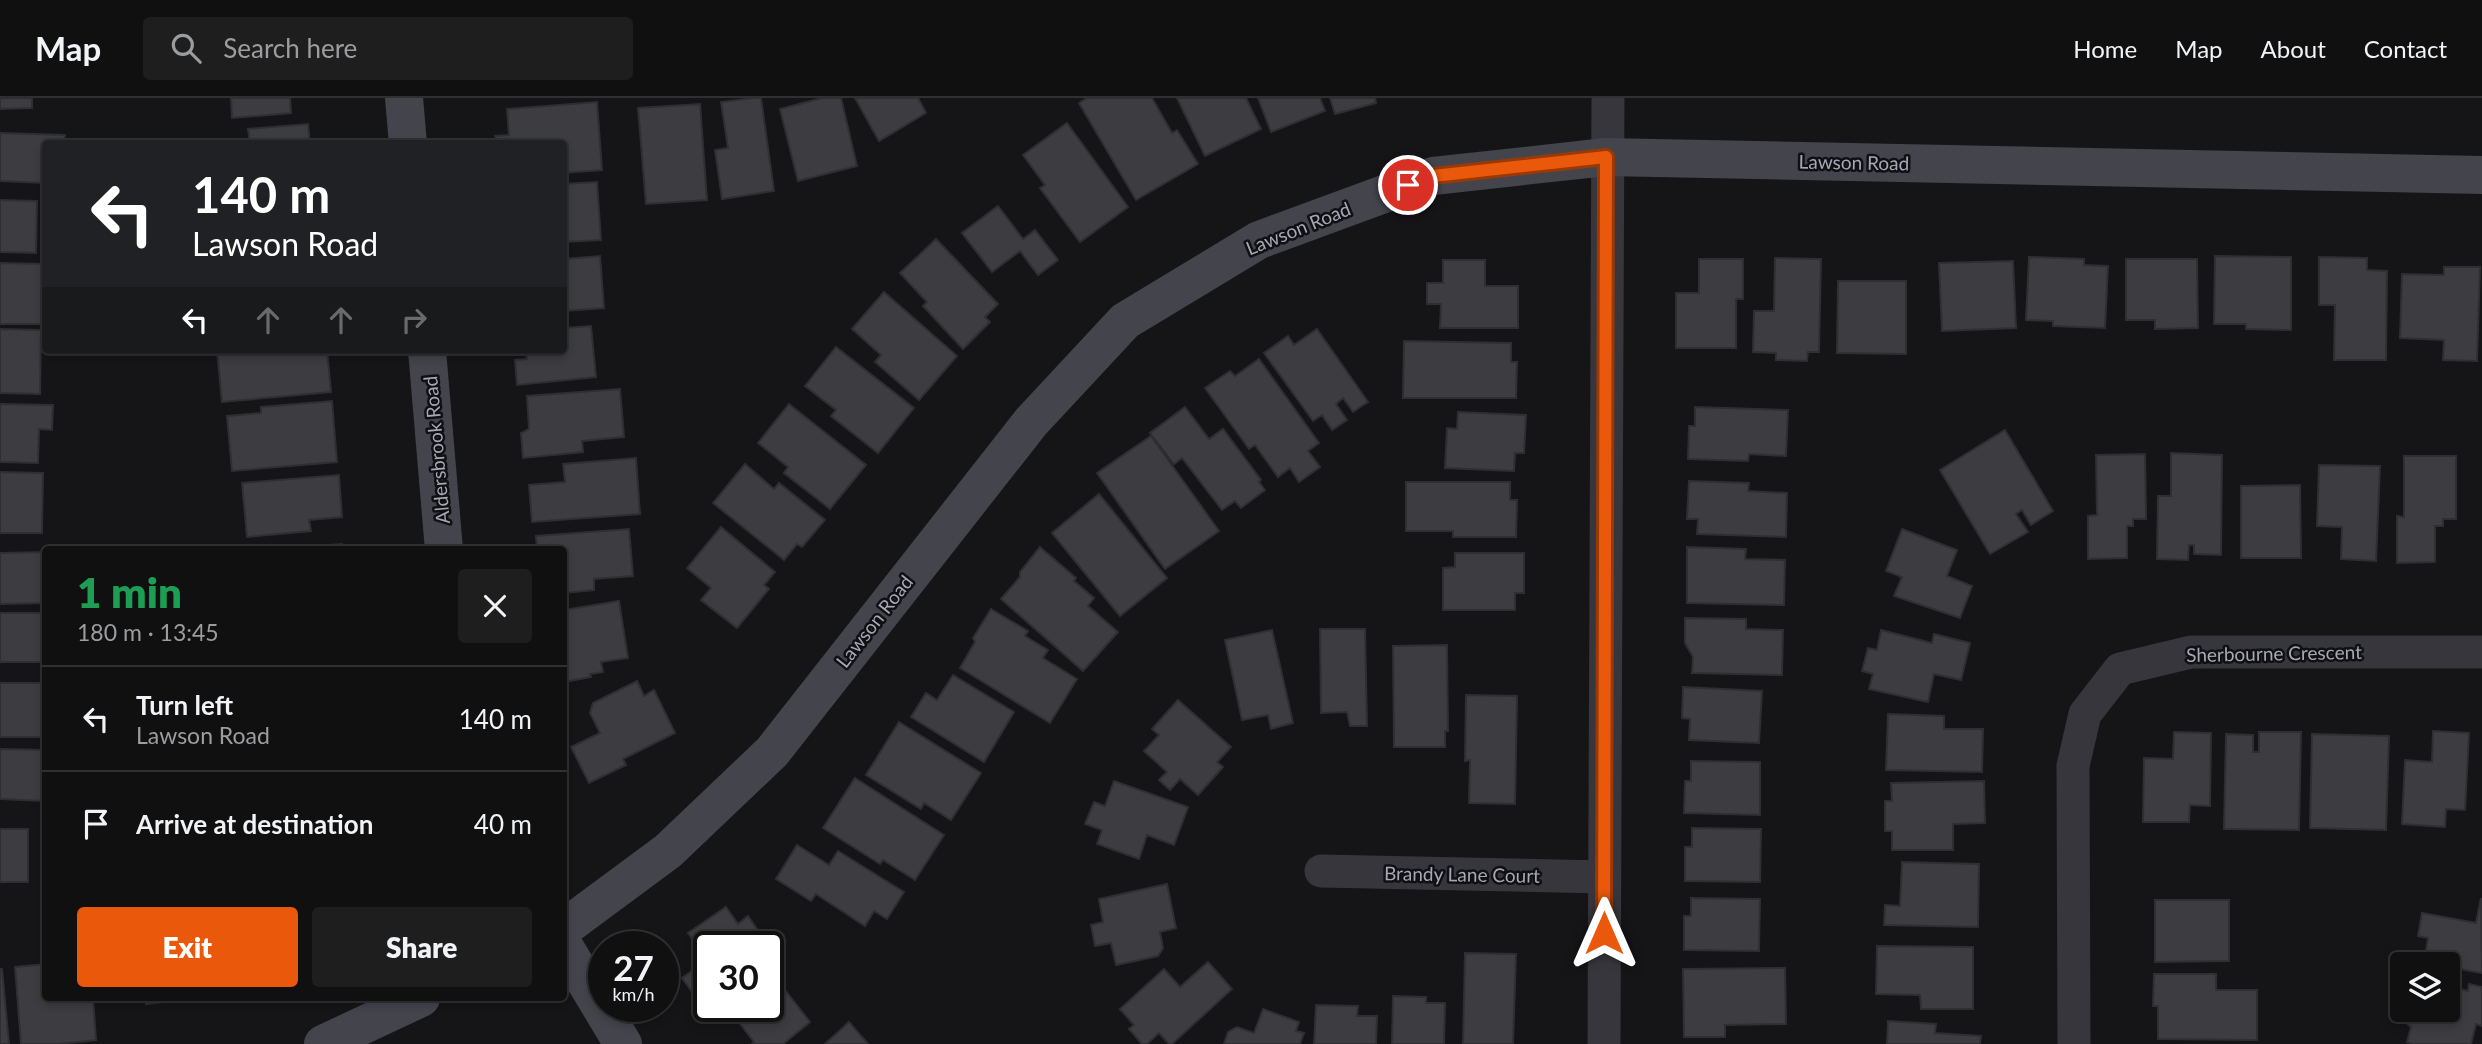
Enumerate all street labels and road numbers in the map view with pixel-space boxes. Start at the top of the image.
street label: Lawson Road [1799,150,1909,174]
street label: Lawson Road [1242,197,1354,259]
street label: Aldersbrook Road [418,375,454,525]
street label: Lawson Road [831,570,917,672]
street label: Sherbourne Crescent [2186,640,2362,666]
street label: Brandy Lane Court [1384,861,1540,887]

